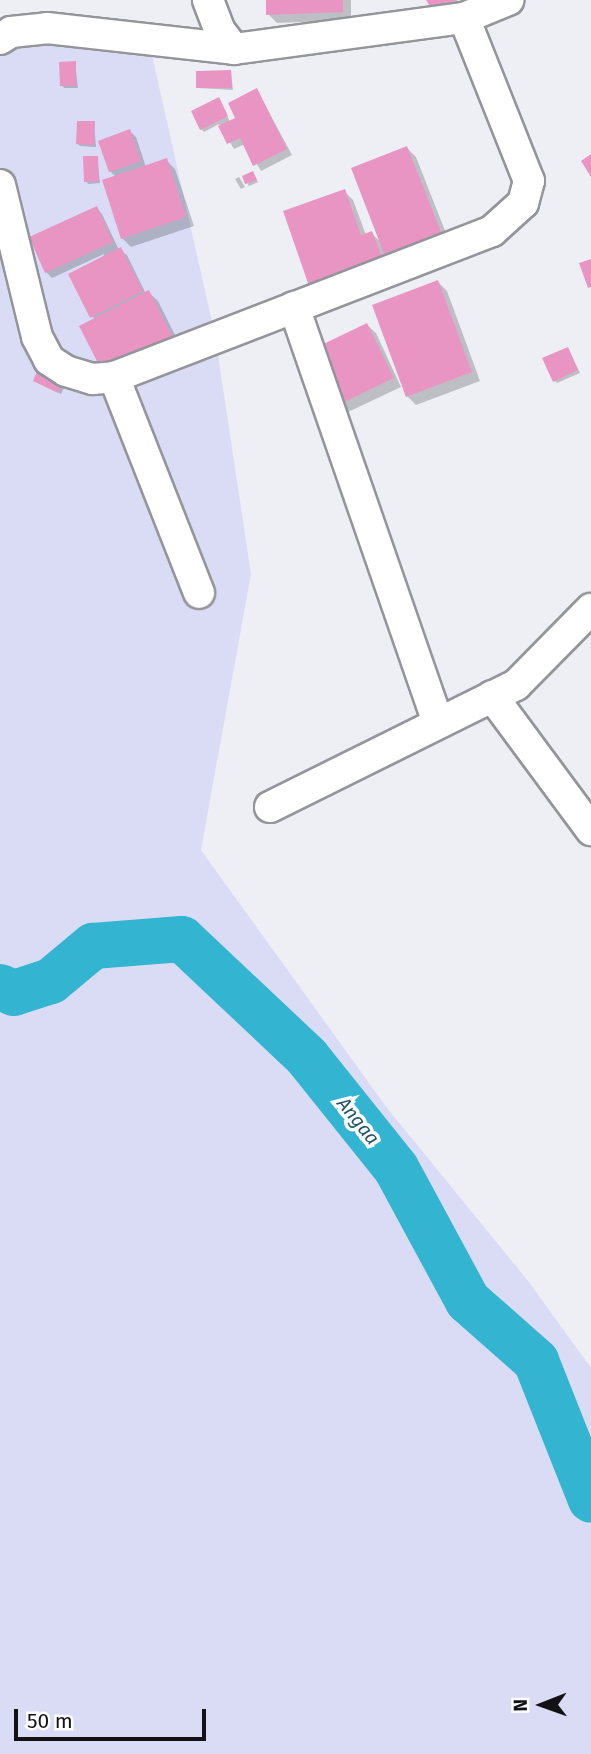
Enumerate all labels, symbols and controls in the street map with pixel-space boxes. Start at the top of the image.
water label: Angaa [332,1093,384,1149]
north arrow [507,1670,577,1740]
scale bar [18,1694,210,1738]
text: N [509,1699,532,1712]
text: 50 m [27,1708,73,1734]

